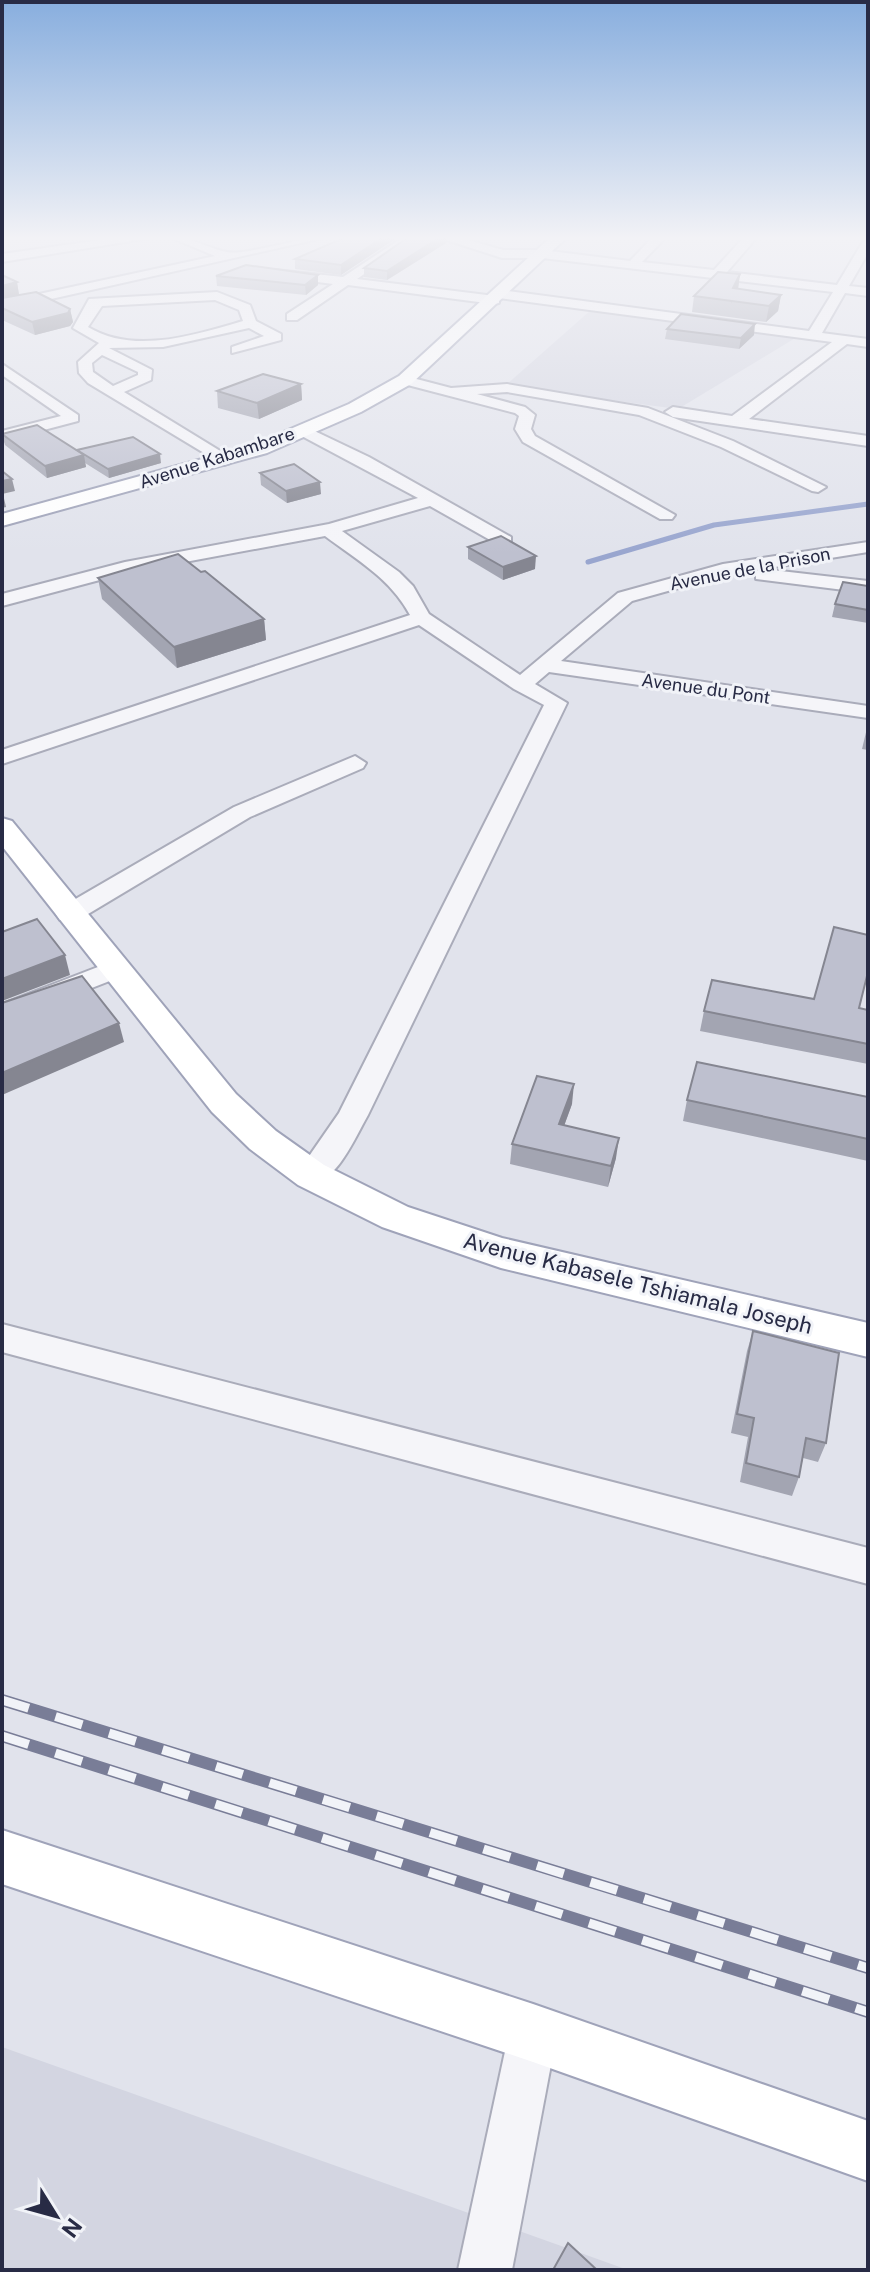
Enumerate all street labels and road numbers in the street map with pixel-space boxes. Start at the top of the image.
street label: Avenue Kabambare [137,423,297,493]
street label: Avenue de la Prison [668,543,832,594]
street label: Avenue du Pont [640,669,772,708]
street label: Avenue Kabasele Tshiamala Joseph [461,1227,815,1339]

